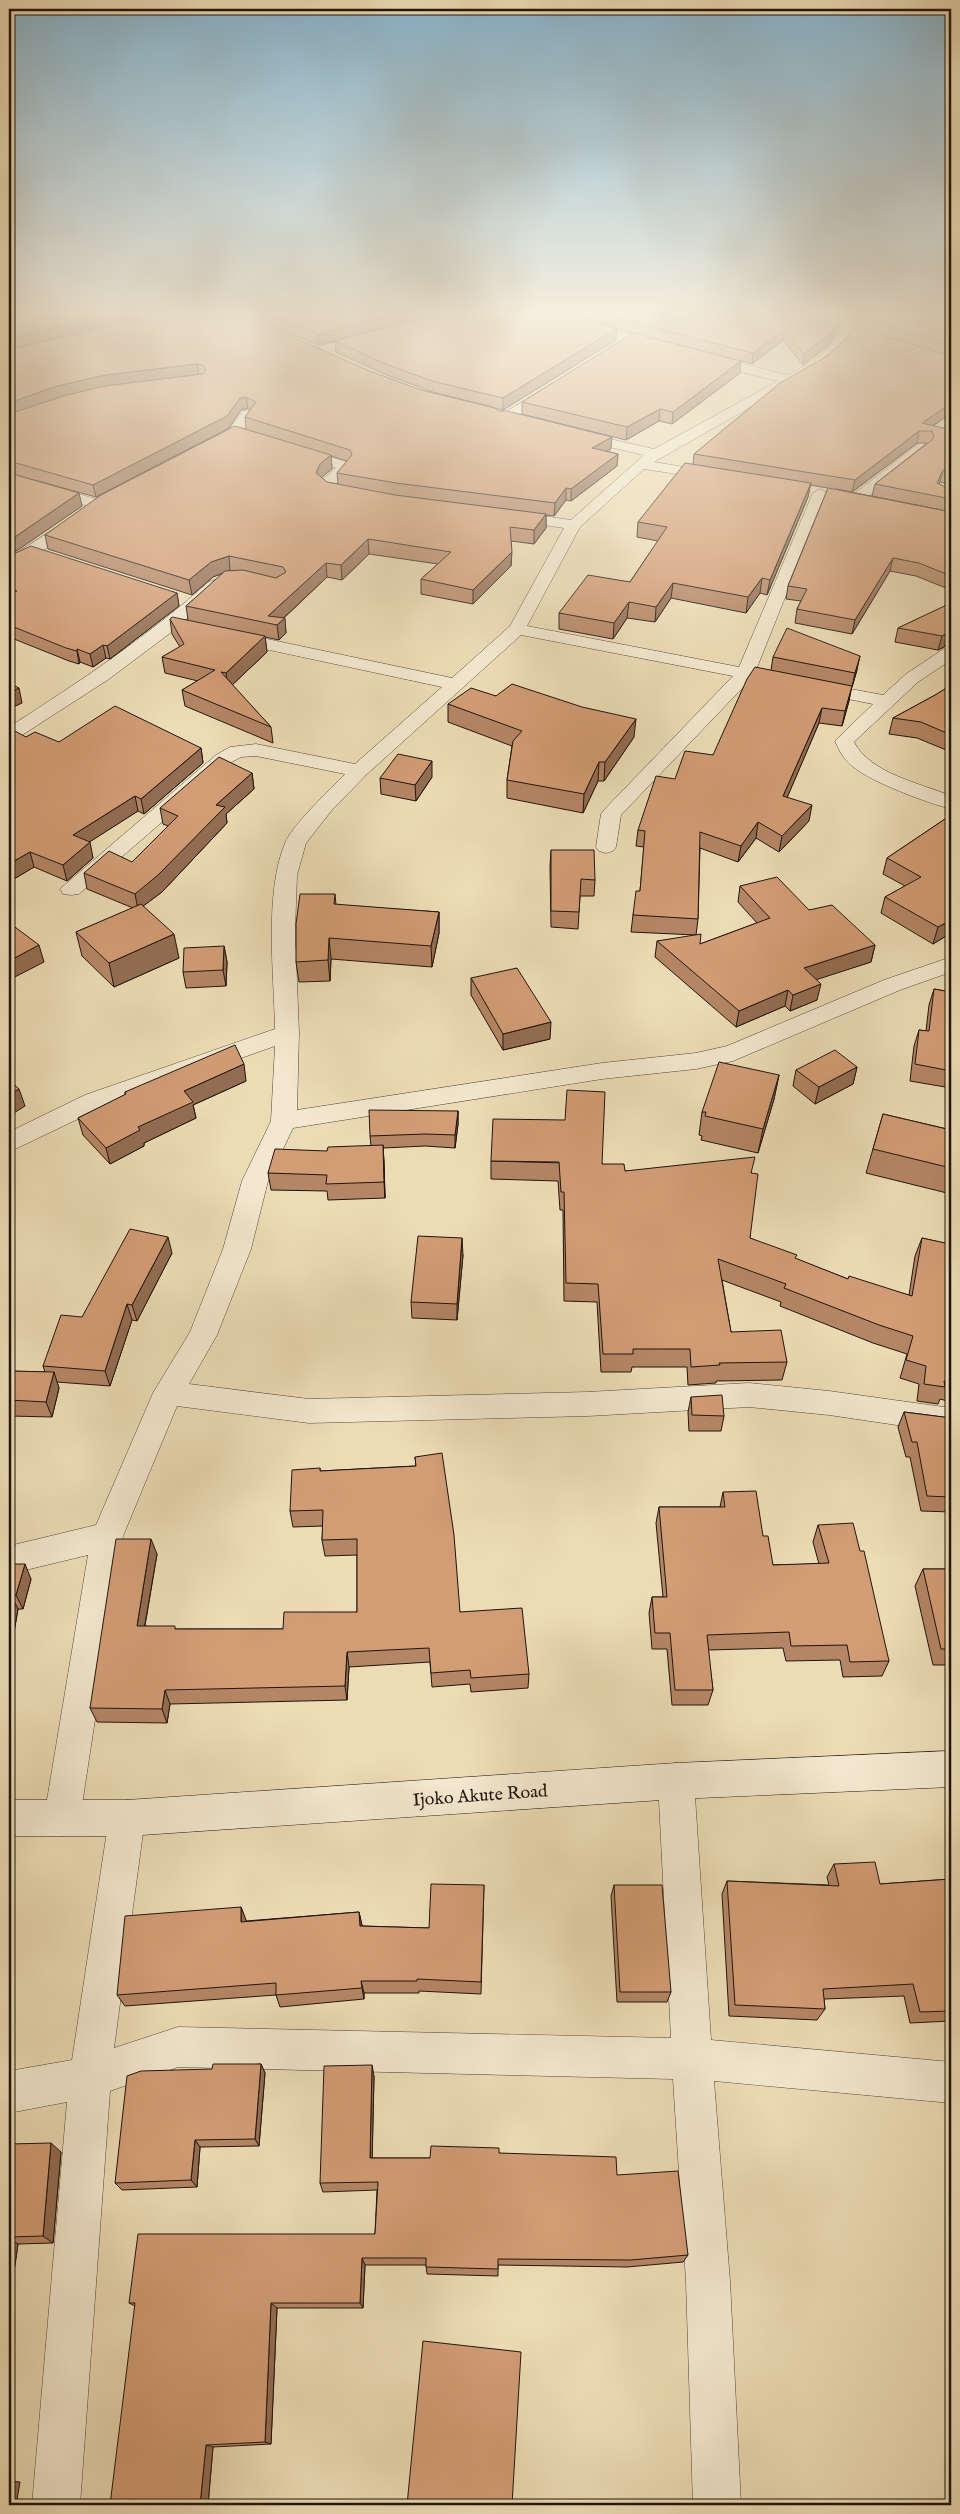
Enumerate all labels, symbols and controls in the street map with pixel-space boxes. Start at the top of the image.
street label: Ijoko Akute Road [412,1780,549,1813]

